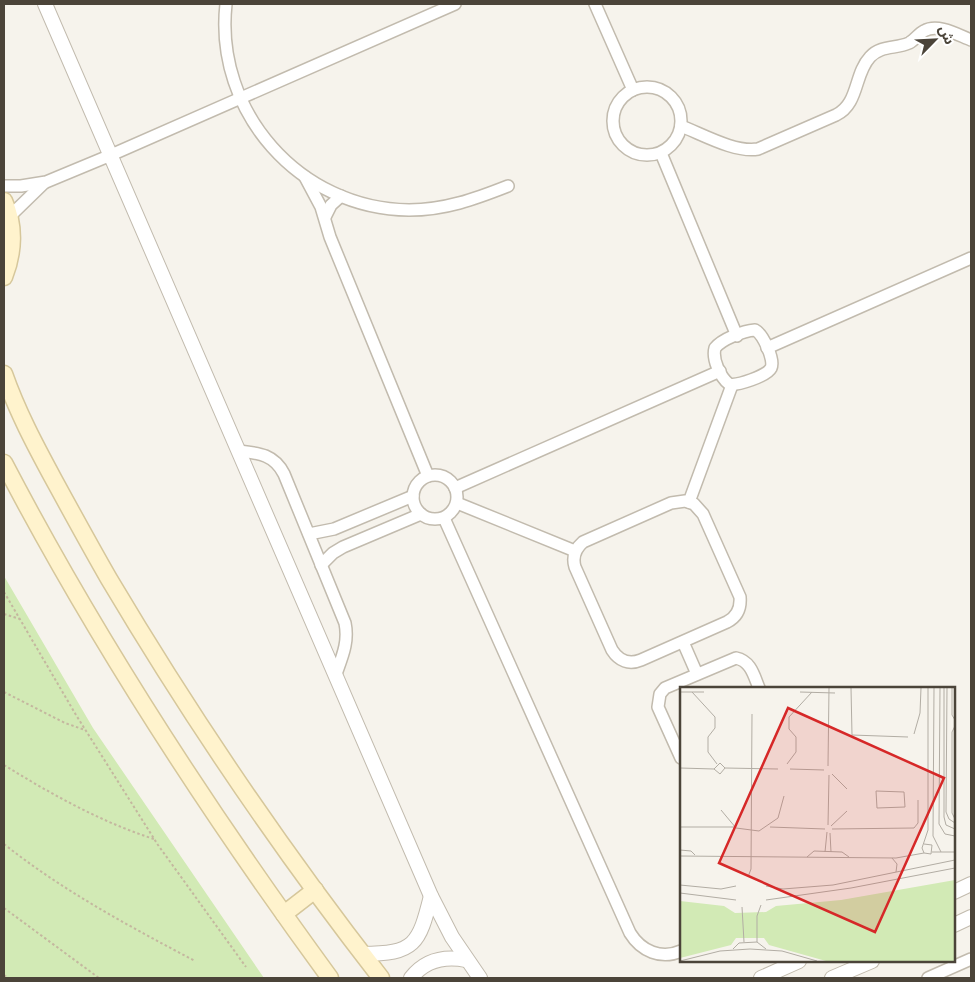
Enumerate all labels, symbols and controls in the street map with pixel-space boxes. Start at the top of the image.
north arrow [910,15,960,65]
text: ش [936,23,958,47]
inset map [680,687,955,962]

